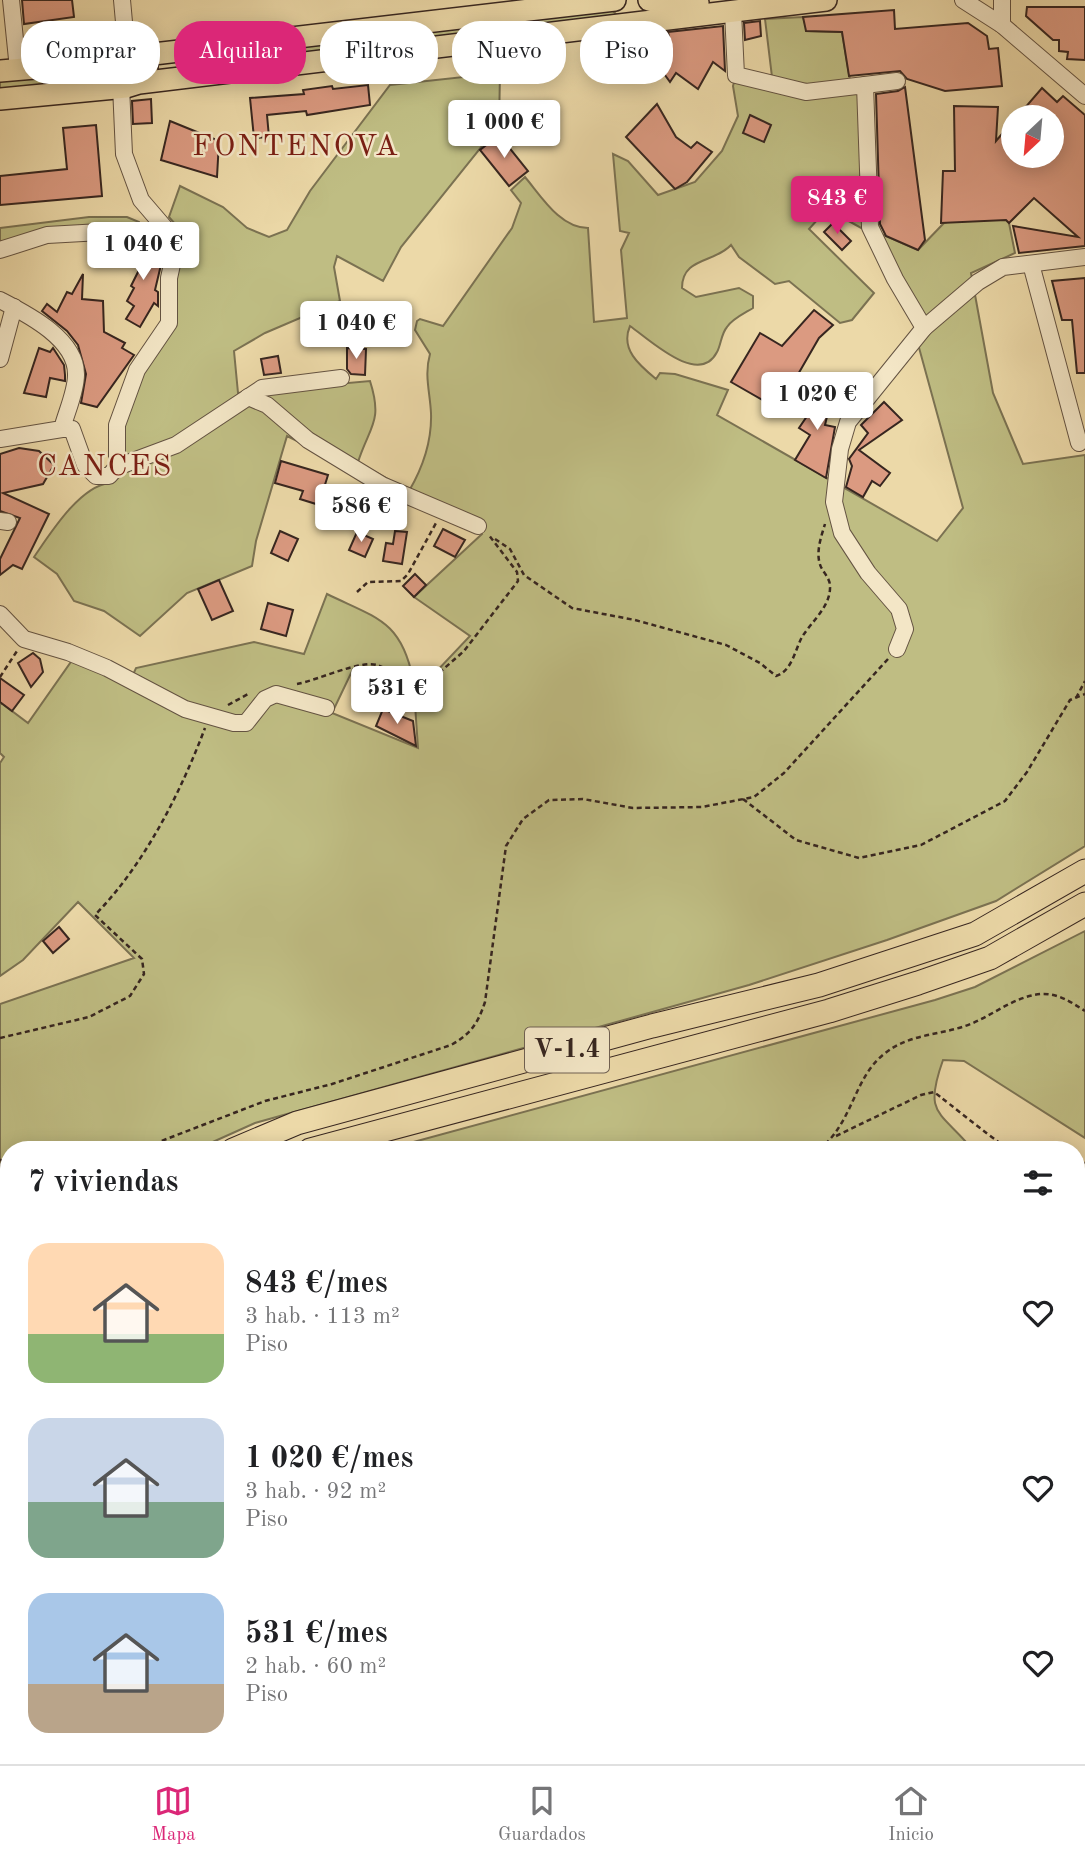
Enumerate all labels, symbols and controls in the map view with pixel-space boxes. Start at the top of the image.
chip: Comprar [21,21,160,84]
chip: Alquilar [174,21,306,84]
chip: Filtros [320,21,438,84]
chip: Nuevo [452,21,566,84]
chip: Piso [580,21,673,84]
pin: 1 000 € [439,100,569,160]
north arrow [1001,105,1064,168]
map controls [1001,105,1064,168]
text: 1 000 € [464,111,544,134]
district label: FONTENOVA [192,132,400,162]
pin: 843 € [788,176,886,236]
text: 843 € [807,187,867,210]
pin: 1 040 € [78,222,208,282]
text: 1 040 € [103,233,183,256]
pin: 1 040 € [291,302,421,361]
text: 1 040 € [316,312,396,335]
pin: 1 020 € [752,372,882,432]
text: 1 020 € [777,383,857,406]
district label: CANCES [37,452,173,482]
pin: 586 € [312,484,410,544]
text: 586 € [331,495,391,518]
pin: 531 € [348,666,446,726]
text: 531 € [367,677,427,700]
road number: V-1.4 [525,1028,609,1072]
icon: filters [1019,1164,1057,1202]
text: 7 viviendas [28,1168,178,1198]
text: 843 €/mes [245,1269,388,1299]
icon: home [84,1271,168,1355]
icon: heart [1019,1294,1057,1332]
text: 3 hab. · 113 m² [245,1305,400,1328]
text: Piso [245,1333,288,1356]
text: 1 020 €/mes [245,1444,413,1474]
icon: home [84,1446,168,1530]
icon: heart [1019,1469,1057,1507]
text: 3 hab. · 92 m² [245,1480,386,1503]
text: Piso [245,1508,288,1531]
text: 531 €/mes [245,1619,388,1649]
icon: home [84,1621,168,1705]
icon: heart [1019,1644,1057,1682]
text: 2 hab. · 60 m² [245,1655,386,1678]
text: Piso [245,1683,288,1706]
tab: Mapa [151,1782,196,1847]
tab: Guardados [498,1782,586,1847]
tab: Inicio [888,1782,934,1847]

